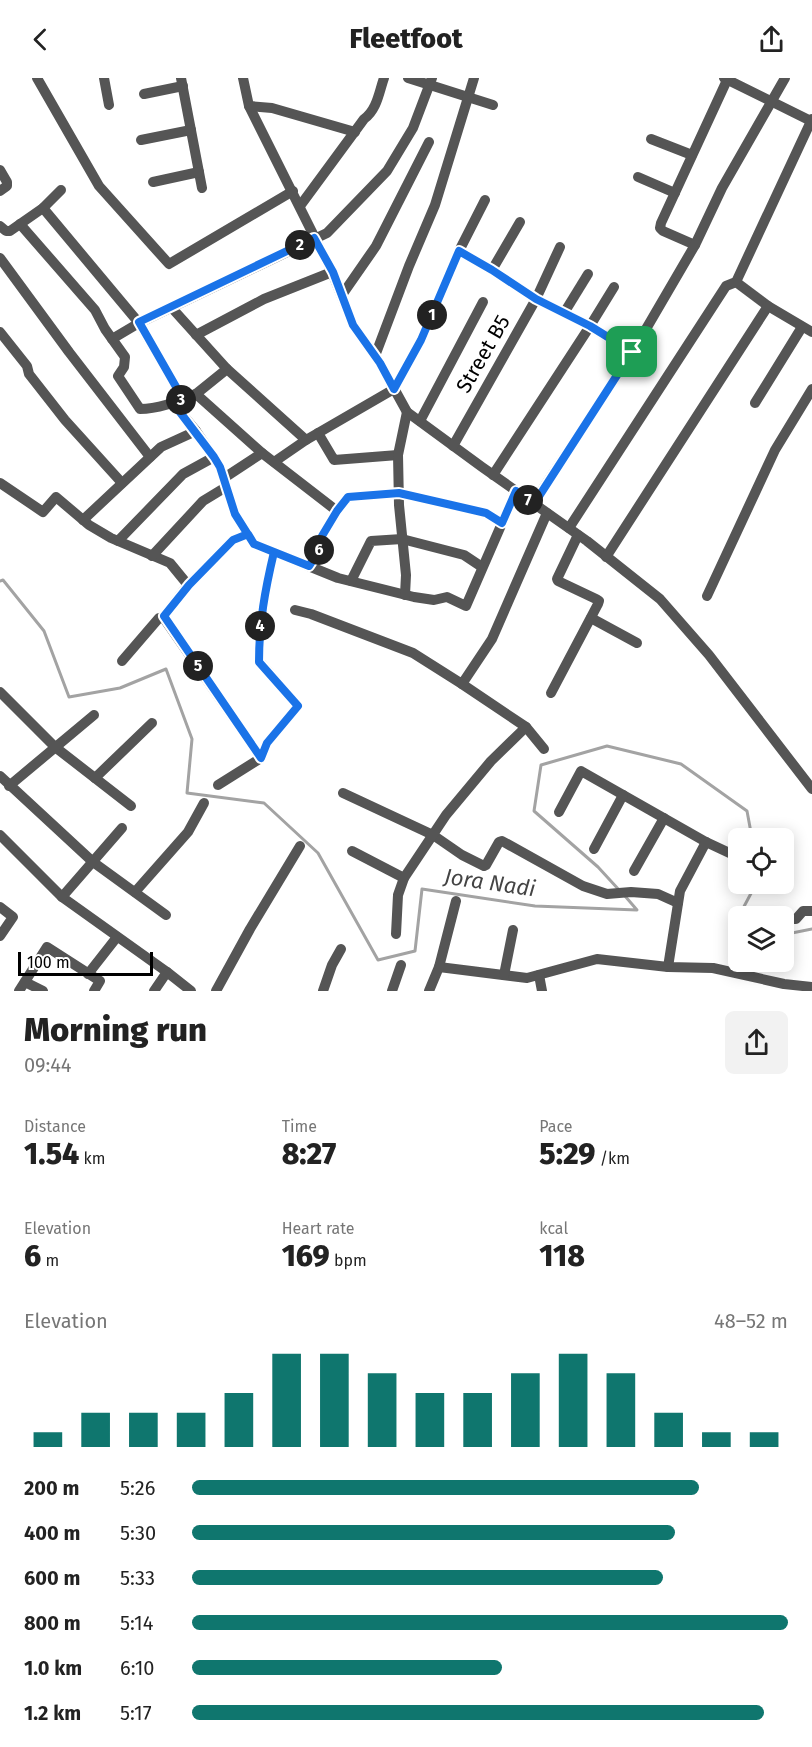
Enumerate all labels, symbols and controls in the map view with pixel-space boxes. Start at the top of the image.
icon: back [24,23,57,56]
text: Fleetfoot [349,23,463,55]
icon: share [755,23,788,56]
pin: 2 [285,230,315,260]
text: 2 [296,235,304,254]
pin: 1 [417,300,447,330]
text: 1 [428,305,436,324]
street label: Street B5 [450,310,516,398]
pin [606,326,657,377]
icon: arrive [615,335,648,368]
pin: 3 [166,385,196,415]
text: 3 [177,390,185,409]
pin: 7 [513,485,543,515]
text: 7 [524,490,532,509]
pin: 6 [304,535,334,565]
text: 6 [314,540,324,559]
pin: 4 [245,611,275,641]
text: 4 [255,616,265,635]
pin: 5 [183,651,213,681]
text: 5 [194,656,202,675]
map controls [728,828,794,972]
button: locate [728,828,794,894]
water label: Jora Nadi [442,863,537,902]
button: layers [728,906,794,972]
scale bar [18,949,153,977]
text: 100 m [27,953,70,972]
text: Morning run [24,1010,207,1050]
button: share [725,1011,788,1074]
text: 09:44 [24,1053,71,1077]
text: Distance [24,1117,86,1136]
text: Time [282,1117,317,1136]
text: Pace [539,1117,573,1136]
text: 1.54 [24,1136,79,1172]
text: 8:27 [282,1136,336,1172]
text: 5:29 [539,1136,595,1172]
text: km [79,1149,105,1168]
text: /km [595,1149,630,1168]
text: Elevation [24,1219,91,1238]
text: Heart rate [282,1219,355,1238]
text: kcal [539,1219,568,1238]
text: 6 [24,1238,41,1274]
text: 169 [282,1238,330,1274]
text: 118 [539,1238,585,1274]
text: m [41,1251,59,1270]
text: bpm [330,1251,367,1270]
text: Elevation [24,1309,108,1333]
text: 48–52 m [714,1309,788,1333]
text: 200 m [24,1476,79,1500]
text: 5:26 [120,1476,155,1500]
text: 400 m [24,1521,80,1545]
text: 5:30 [120,1521,156,1545]
text: 600 m [24,1566,80,1590]
text: 5:33 [120,1566,155,1590]
text: 800 m [24,1611,81,1635]
text: 5:14 [120,1611,153,1635]
text: 1.0 km [24,1656,82,1680]
text: 6:10 [120,1656,154,1680]
text: 1.2 km [24,1701,81,1725]
text: 5:17 [120,1701,152,1725]

